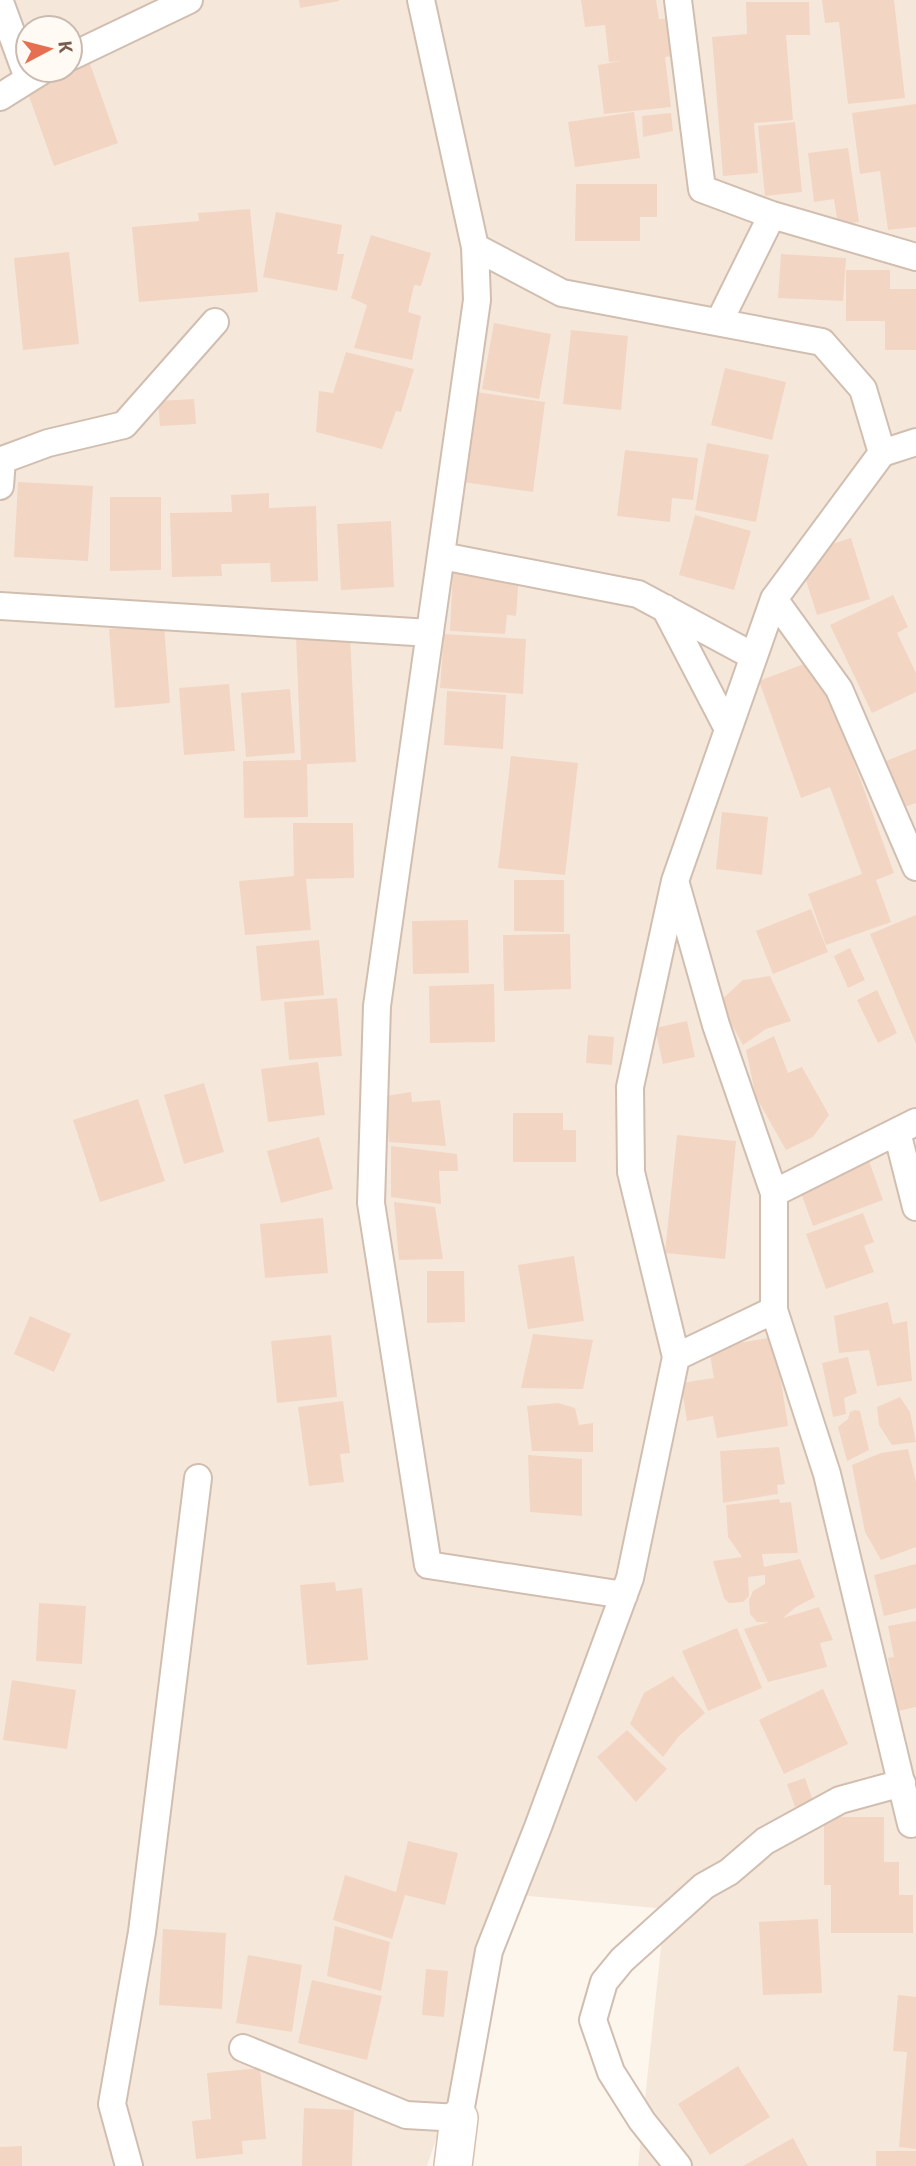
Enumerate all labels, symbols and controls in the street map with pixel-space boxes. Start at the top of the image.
north arrow [14,14,84,84]
text: K [54,39,79,54]

